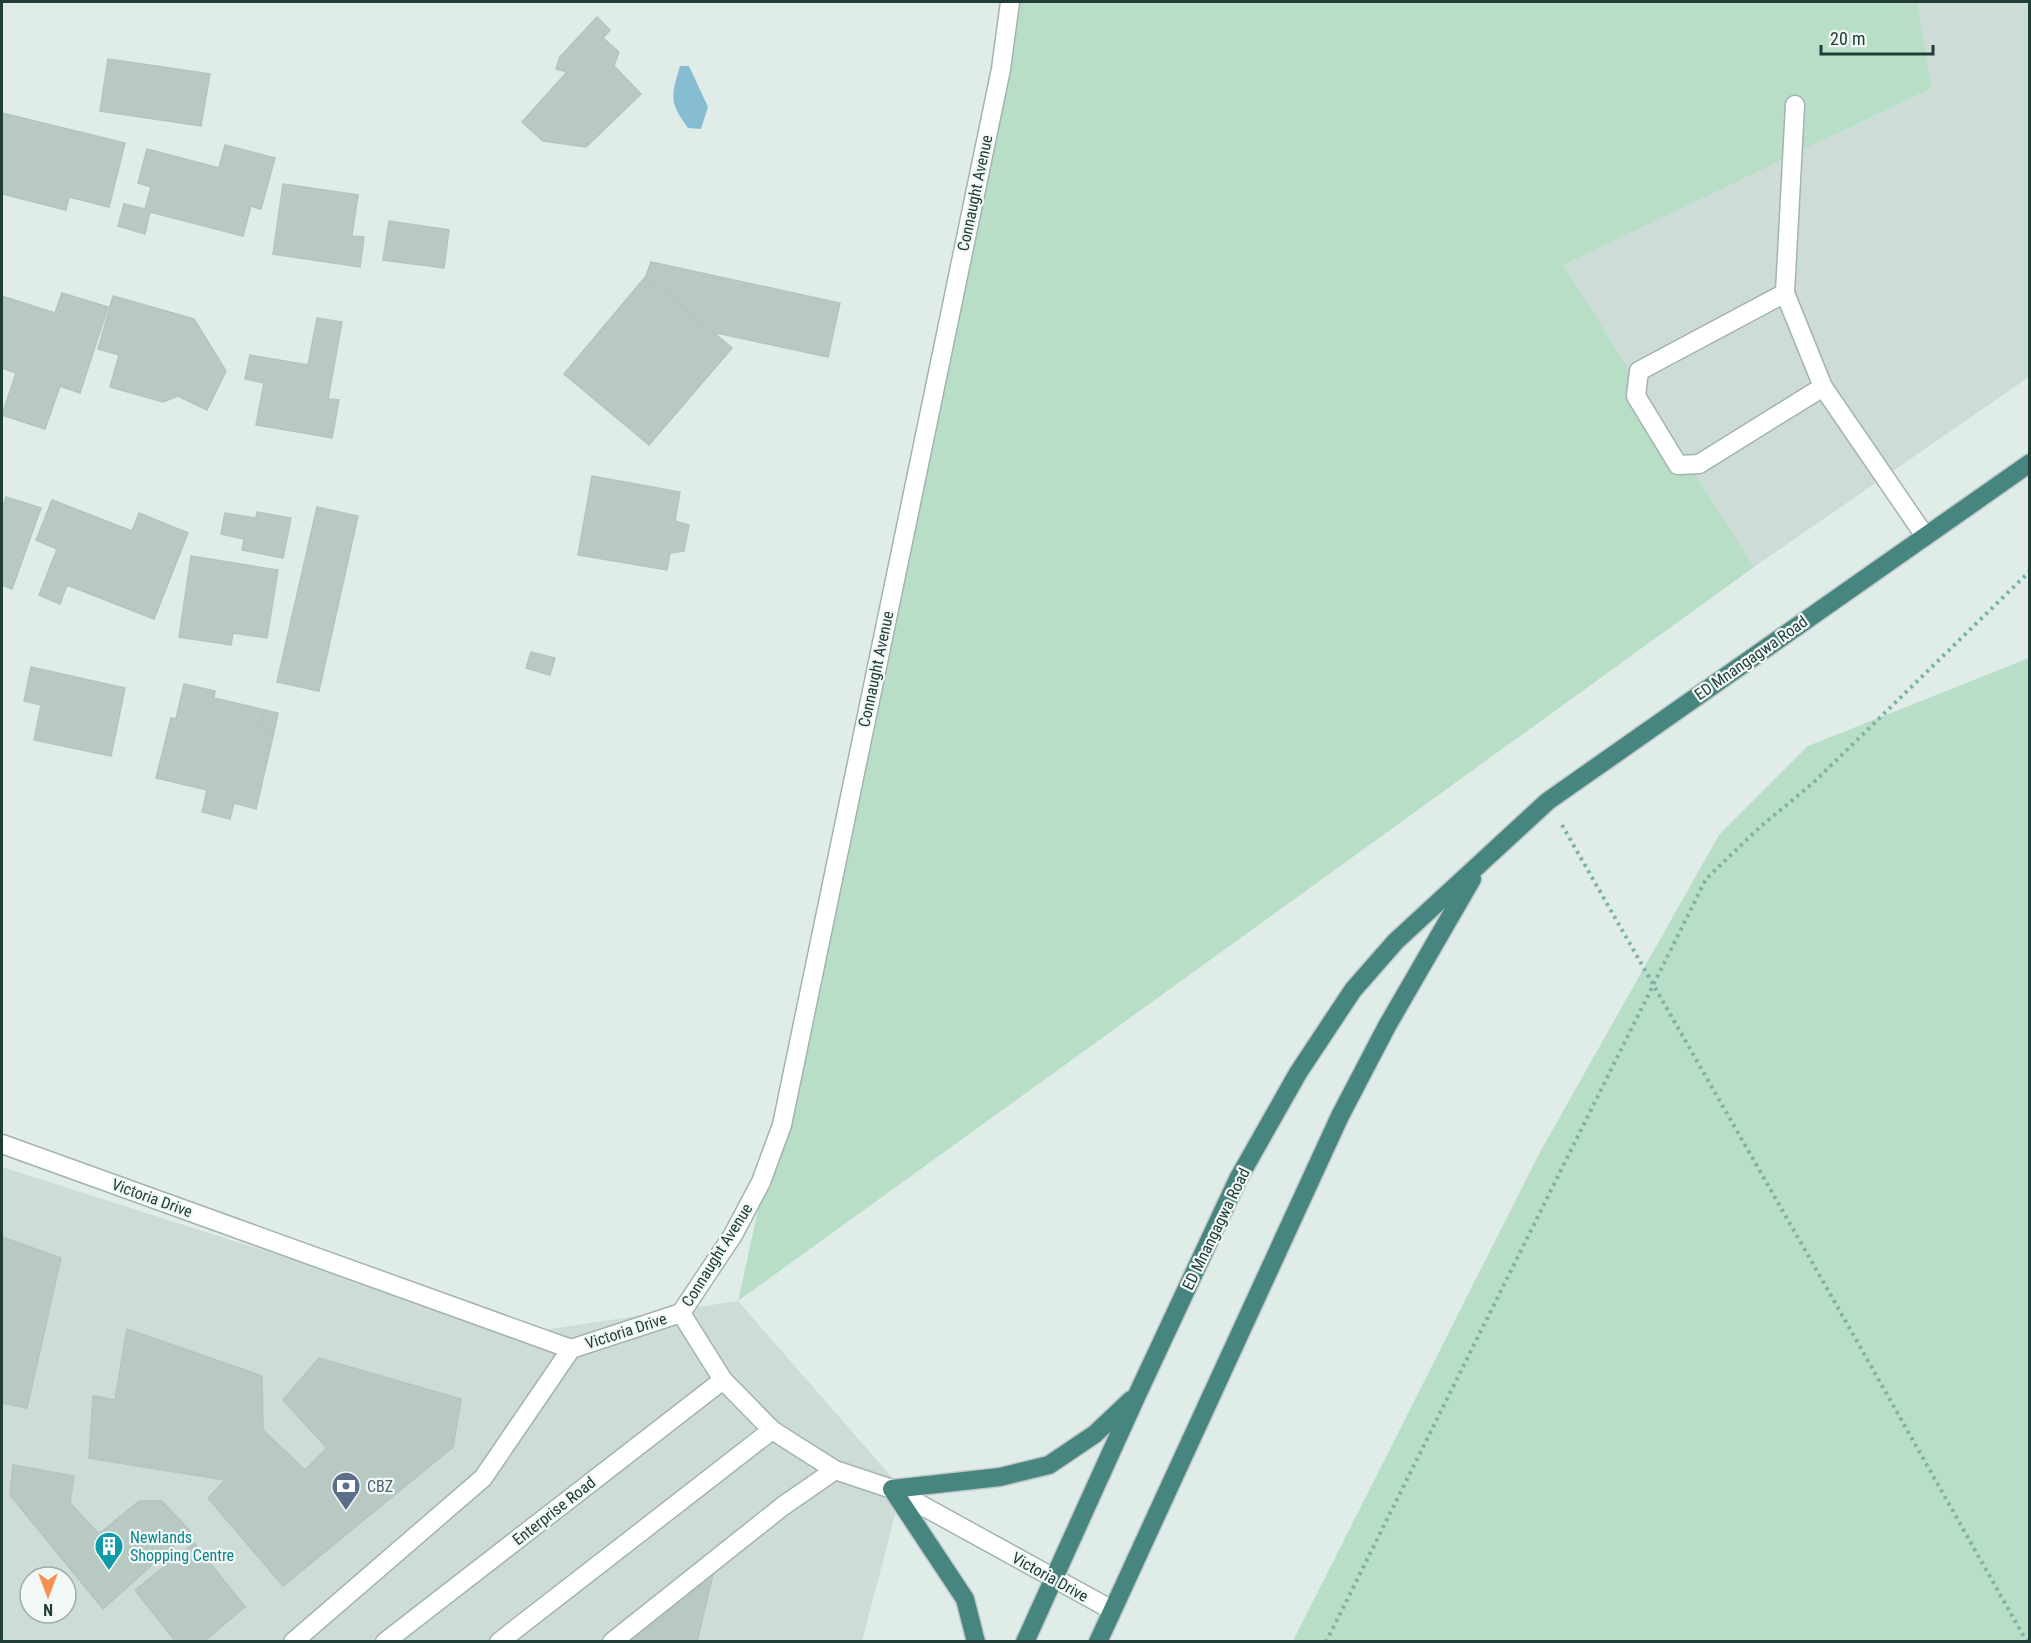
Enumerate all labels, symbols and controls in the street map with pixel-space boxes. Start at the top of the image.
scale bar [1821,18,1934,56]
text: 20 m [1830,28,1865,49]
street label: Connaught Avenue [953,133,997,253]
street label: Connaught Avenue [854,609,898,729]
street label: ED Mnangagwa Road [1691,612,1811,704]
street label: ED Mnangagwa Road [1178,1165,1254,1293]
street label: Victoria Drive [109,1175,195,1221]
street label: Connaught Avenue [678,1200,756,1310]
street label: Victoria Drive [583,1309,669,1353]
bank icon: CBZ [330,1470,362,1512]
street label: Enterprise Road [509,1473,599,1549]
place label: CBZ [367,1477,393,1496]
place label: Newlands Shopping Centre [130,1528,234,1565]
building icon: Newlands Shopping Centre [93,1530,125,1572]
street label: Victoria Drive [1008,1548,1092,1606]
north arrow [18,1565,78,1625]
text: N [43,1600,53,1619]

